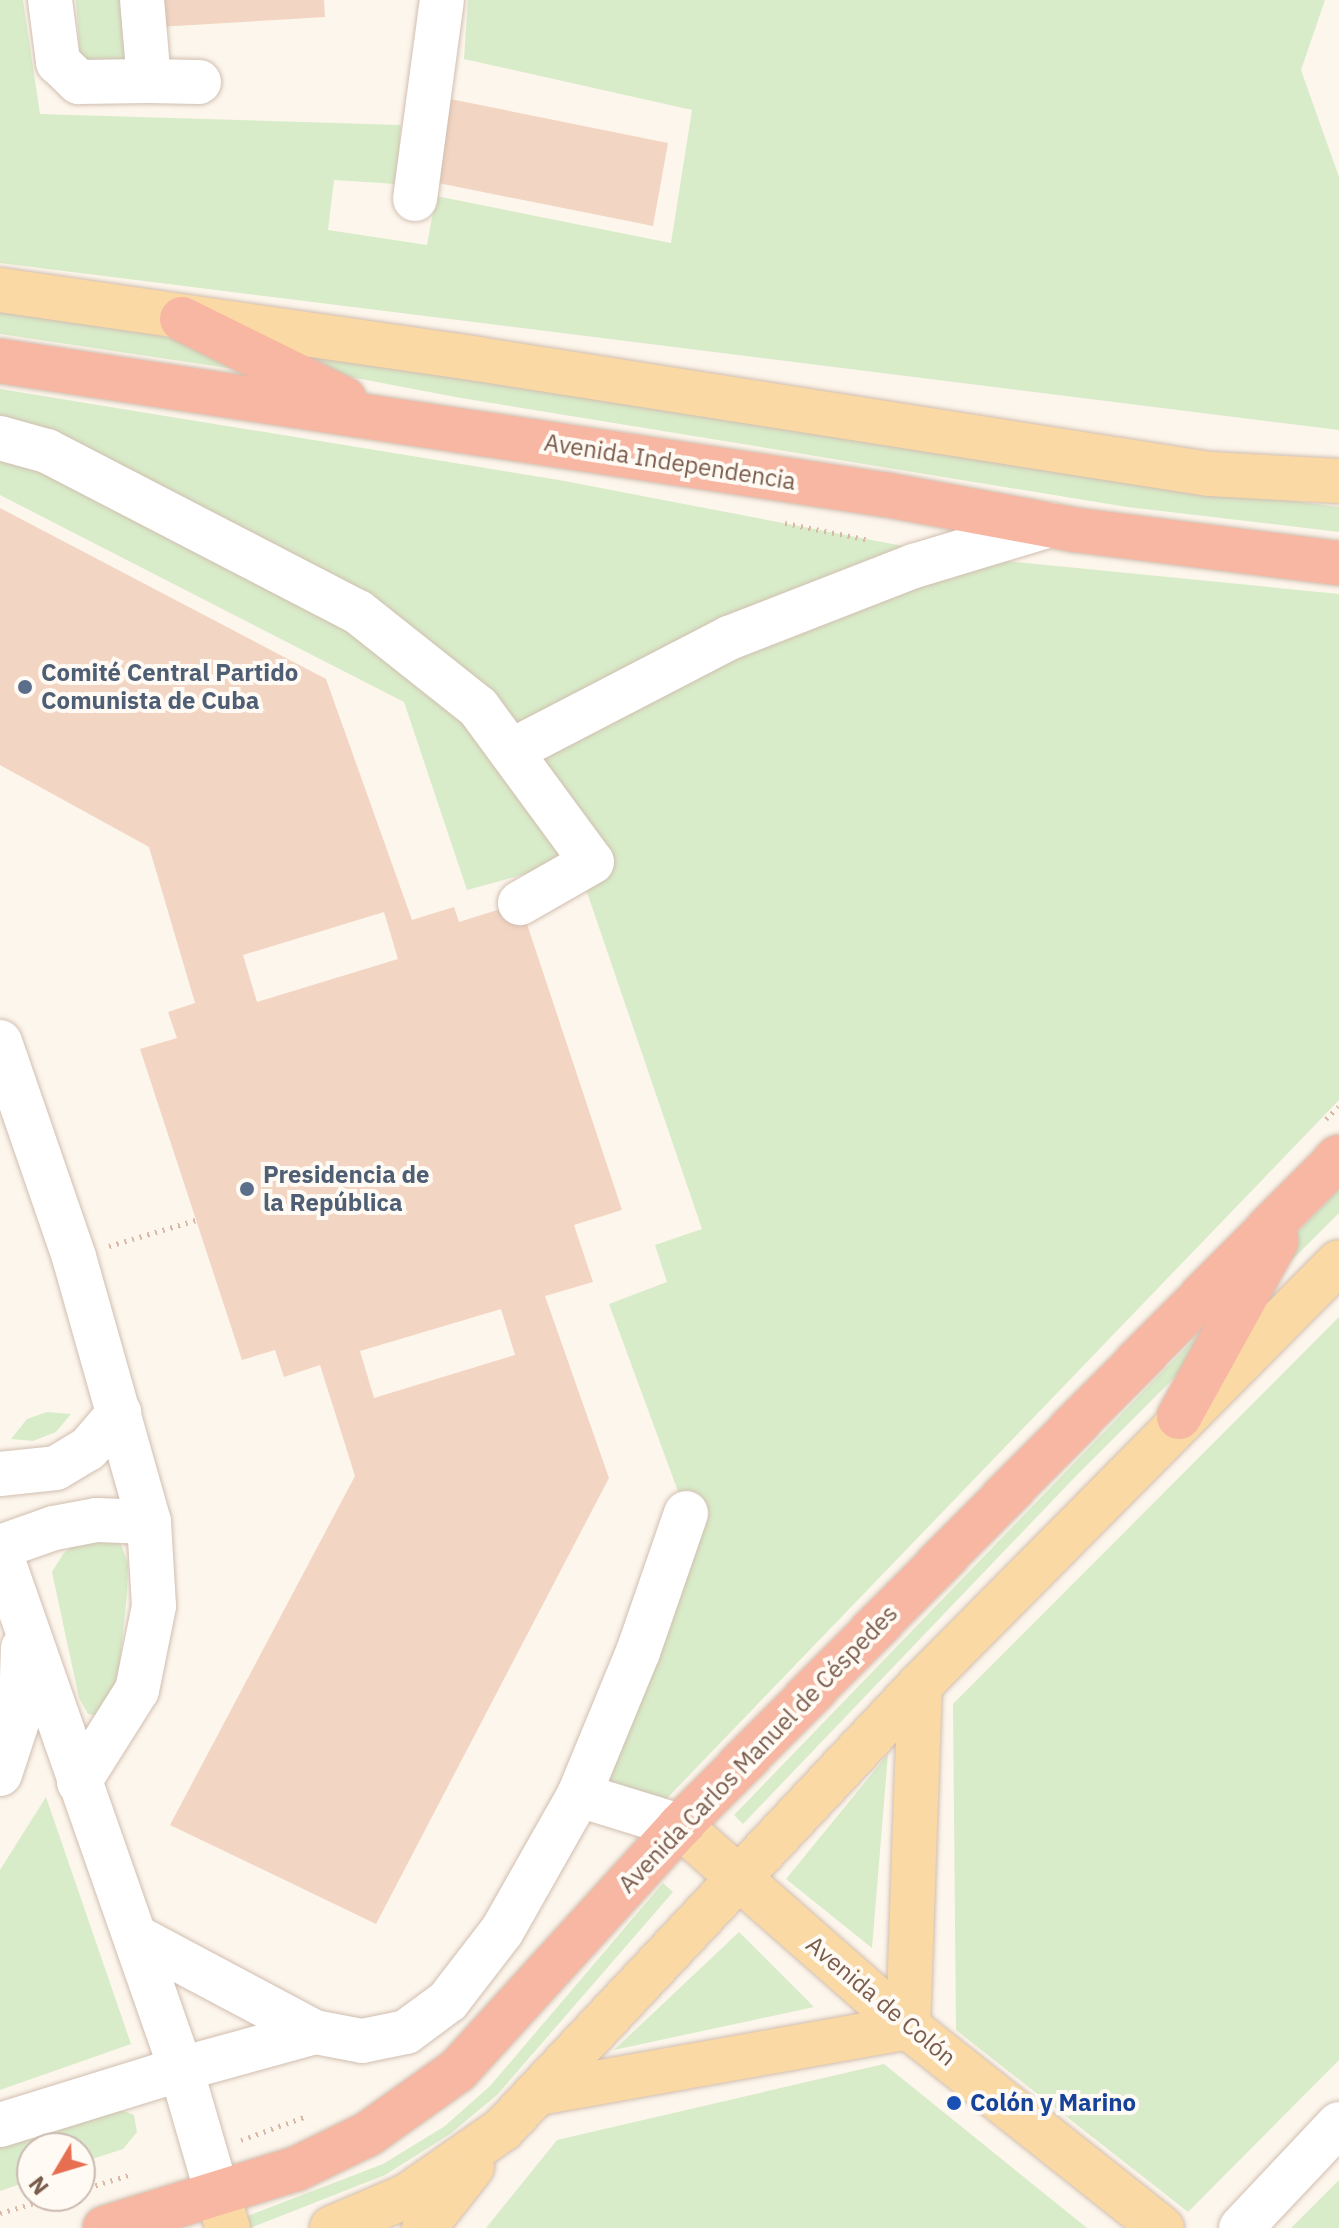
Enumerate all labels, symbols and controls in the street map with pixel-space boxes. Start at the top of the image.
street label: Avenida Independencia [542,428,798,496]
place label: Comité Central Partido Comunista de Cuba [41,659,298,715]
marker: Comité Central Partido Comunista de Cuba [16,678,34,696]
place label: Presidencia de la República [263,1161,430,1217]
marker: Presidencia de la República [238,1180,256,1198]
street label: Avenida Carlos Manuel de Céspedes [613,1599,903,1899]
street label: Avenida de Colón [800,1930,962,2072]
place label: Colón y Marino [970,2089,1136,2117]
marker: Colón y Marino [945,2094,963,2112]
north arrow [16,2132,96,2212]
text: N [22,2171,55,2201]

